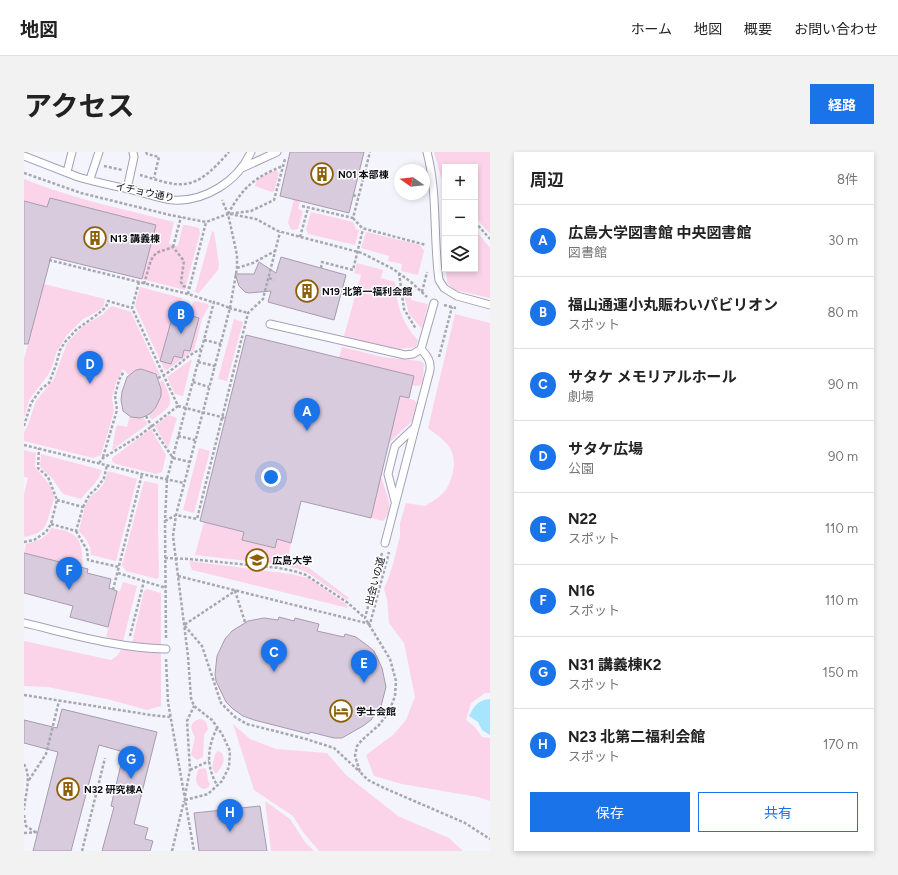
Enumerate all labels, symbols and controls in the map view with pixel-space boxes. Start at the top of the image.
text: 地図 [20,18,58,41]
text: ホーム [630,21,672,38]
text: 地図 [694,21,722,38]
text: 概要 [744,21,772,38]
text: お問い合わせ [794,21,878,38]
button: 経路 [810,84,874,124]
text: アクセス [24,89,135,123]
building icon: N01 本部棟 [309,161,335,187]
north arrow [394,164,430,200]
map controls [442,164,478,272]
button: + [442,164,478,200]
place label: N01 本部棟 [338,168,389,181]
text: 周辺 [530,170,564,190]
text: 8件 [837,172,858,187]
street label: イチョウ通り [114,179,176,205]
button: − [442,200,478,236]
text: 広島大学図書館 中央図書館 [568,224,752,242]
building icon: N13 講義棟 [82,225,108,251]
place label: N13 講義棟 [110,232,160,245]
text: A [538,233,548,248]
text: 30 m [828,233,858,248]
button: layers [442,236,478,272]
text: 図書館 [568,245,607,260]
building icon: N19 北第一福利会館 [294,278,320,304]
place label: N19 北第一福利会館 [322,285,412,298]
text: 福山通運小丸賑わいパビリオン [568,296,778,314]
pin: B [168,301,194,334]
text: B [539,305,547,320]
text: 80 m [827,305,858,320]
text: スポット [568,317,620,332]
pin: D [77,351,103,384]
text: サタケ メモリアルホール [568,368,736,386]
text: C [538,377,548,392]
text: 90 m [828,377,858,392]
text: 劇場 [568,389,594,404]
pin: A [294,398,320,431]
text: サタケ広場 [568,440,643,458]
text: D [538,449,548,464]
text: 90 m [828,449,858,464]
text: 公園 [568,461,594,476]
your location [261,467,281,487]
text: N22 [568,510,597,528]
text: E [539,521,547,536]
text: 110 m [825,521,858,536]
text: スポット [568,531,620,546]
school or university icon: 広島大学 [244,547,270,573]
place label: 広島大学 [272,554,312,567]
street label: 出会いの道 [362,555,388,607]
pin: F [56,557,82,590]
text: N16 [568,582,595,600]
text: F [539,593,547,608]
text: 110 m [825,593,858,608]
text: スポット [568,603,620,618]
pin: C [261,639,287,672]
pin: E [351,650,377,683]
text: N31 講義棟K2 [568,656,662,674]
text: G [538,665,548,680]
text: 150 m [823,665,858,680]
text: スポット [568,677,620,692]
hotel icon: 学士会館 [328,698,354,724]
place label: 学士会館 [356,705,396,718]
text: N23 北第二福利会館 [568,728,705,746]
text: H [538,737,548,752]
text: 170 m [823,737,858,752]
pin: G [118,746,144,779]
text: スポット [568,749,620,764]
building icon: N32 研究棟A [55,776,81,802]
place label: N32 研究棟A [84,783,143,796]
button: 保存 [530,792,690,832]
button: 共有 [698,792,858,832]
pin: H [217,799,243,832]

